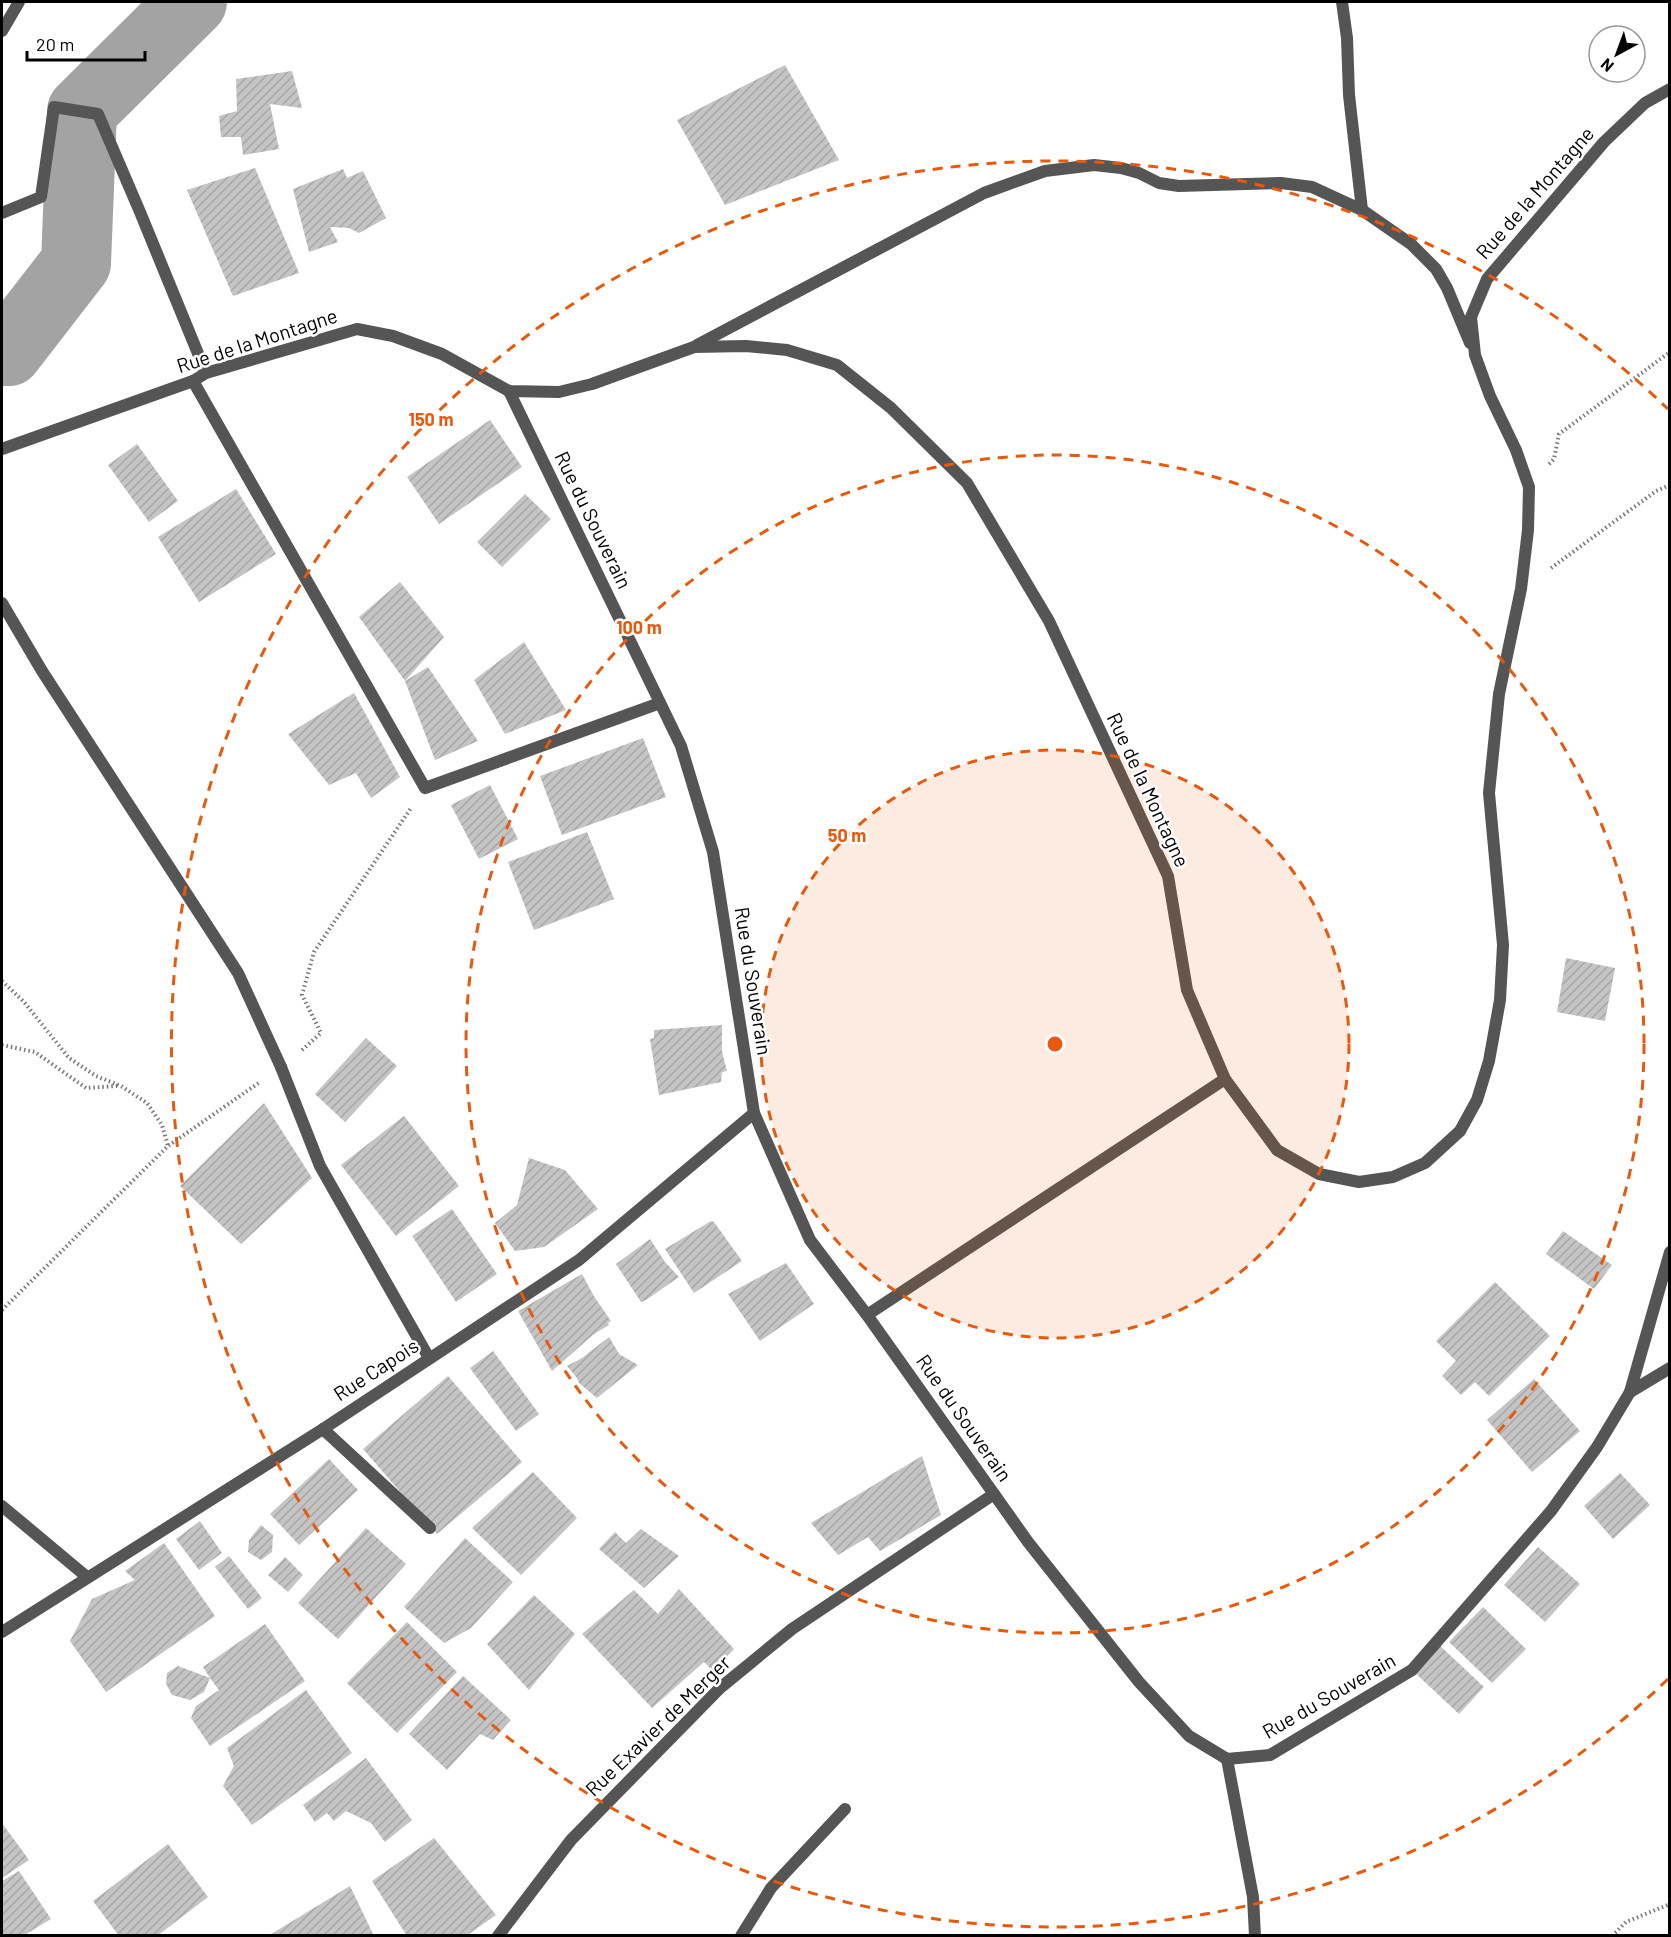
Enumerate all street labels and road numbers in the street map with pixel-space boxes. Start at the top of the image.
street label: Rue de la Montagne [1470,121,1598,263]
street label: Rue de la Montagne [173,303,340,377]
street label: Rue du Souverain [550,447,638,592]
street label: Rue de la Montagne [1103,709,1195,871]
street label: Rue du Souverain [730,905,778,1057]
street label: Rue Capois [329,1333,422,1405]
street label: Rue du Souverain [912,1349,1018,1486]
street label: Rue du Souverain [1258,1647,1399,1743]
street label: Rue Exavier de Merger [580,1650,735,1801]

